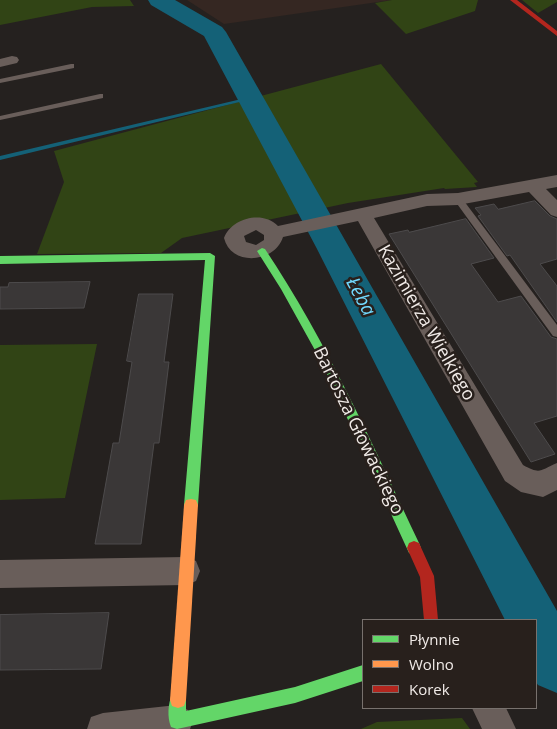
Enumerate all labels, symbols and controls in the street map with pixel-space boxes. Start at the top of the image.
street label: Kazimierza Wielkiego [373,241,479,405]
water label: Łeba [340,274,380,320]
street label: Bartosza Głowackiego [308,344,408,518]
legend [362,619,537,709]
text: Płynnie [409,629,460,649]
text: Wolno [409,654,454,674]
text: Korek [409,679,450,699]

